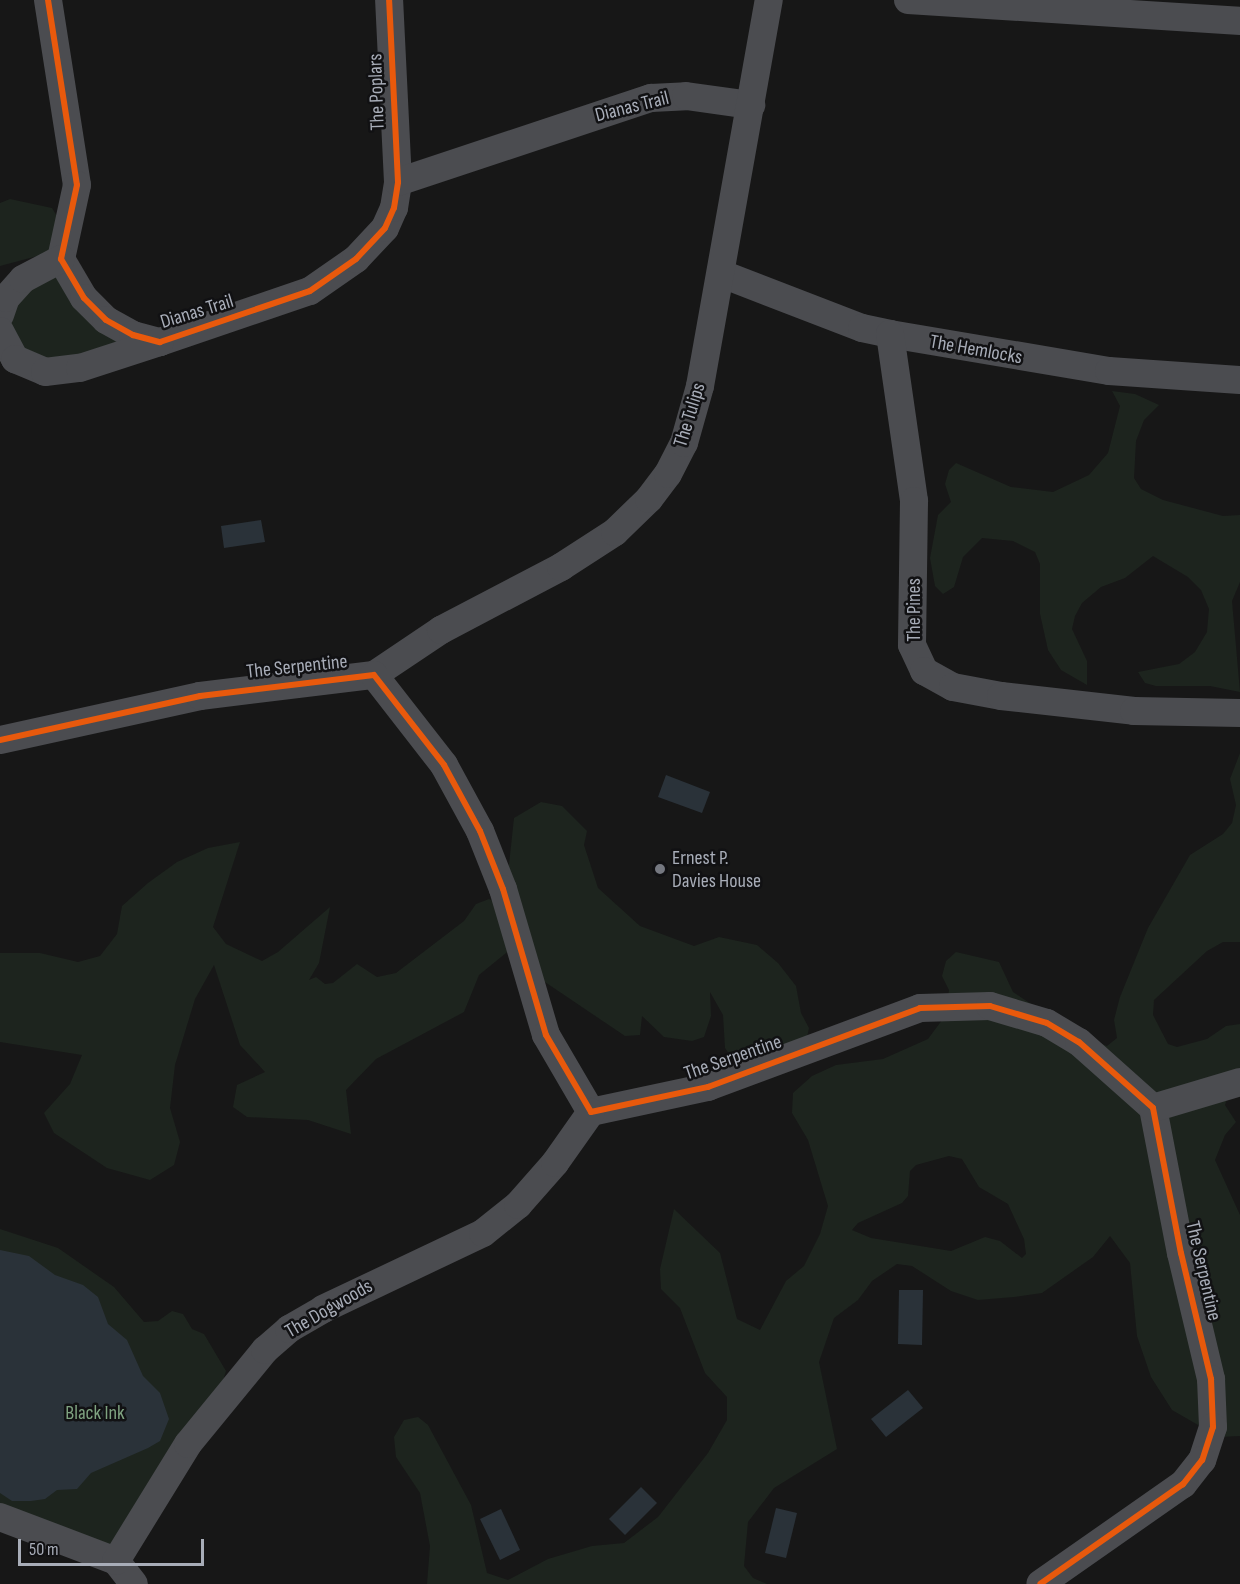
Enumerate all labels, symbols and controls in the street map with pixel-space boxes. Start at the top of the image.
street label: The Poplars [364,53,390,131]
street label: Dianas Trail [593,86,671,128]
street label: Dianas Trail [158,290,236,334]
street label: The Hemlocks [928,330,1024,370]
street label: The Tulips [669,380,711,450]
street label: The Pines [902,578,926,642]
street label: The Serpentine [245,650,349,684]
place label: Ernest P. Davies House [672,846,761,893]
marker: Ernest P. Davies House [653,862,667,876]
street label: The Serpentine [681,1030,785,1086]
street label: The Serpentine [1180,1219,1226,1323]
street label: The Dogwoods [281,1274,377,1344]
park label: Black Ink [65,1401,125,1425]
scale bar [21,1527,207,1565]
text: 50 m [29,1539,59,1560]

